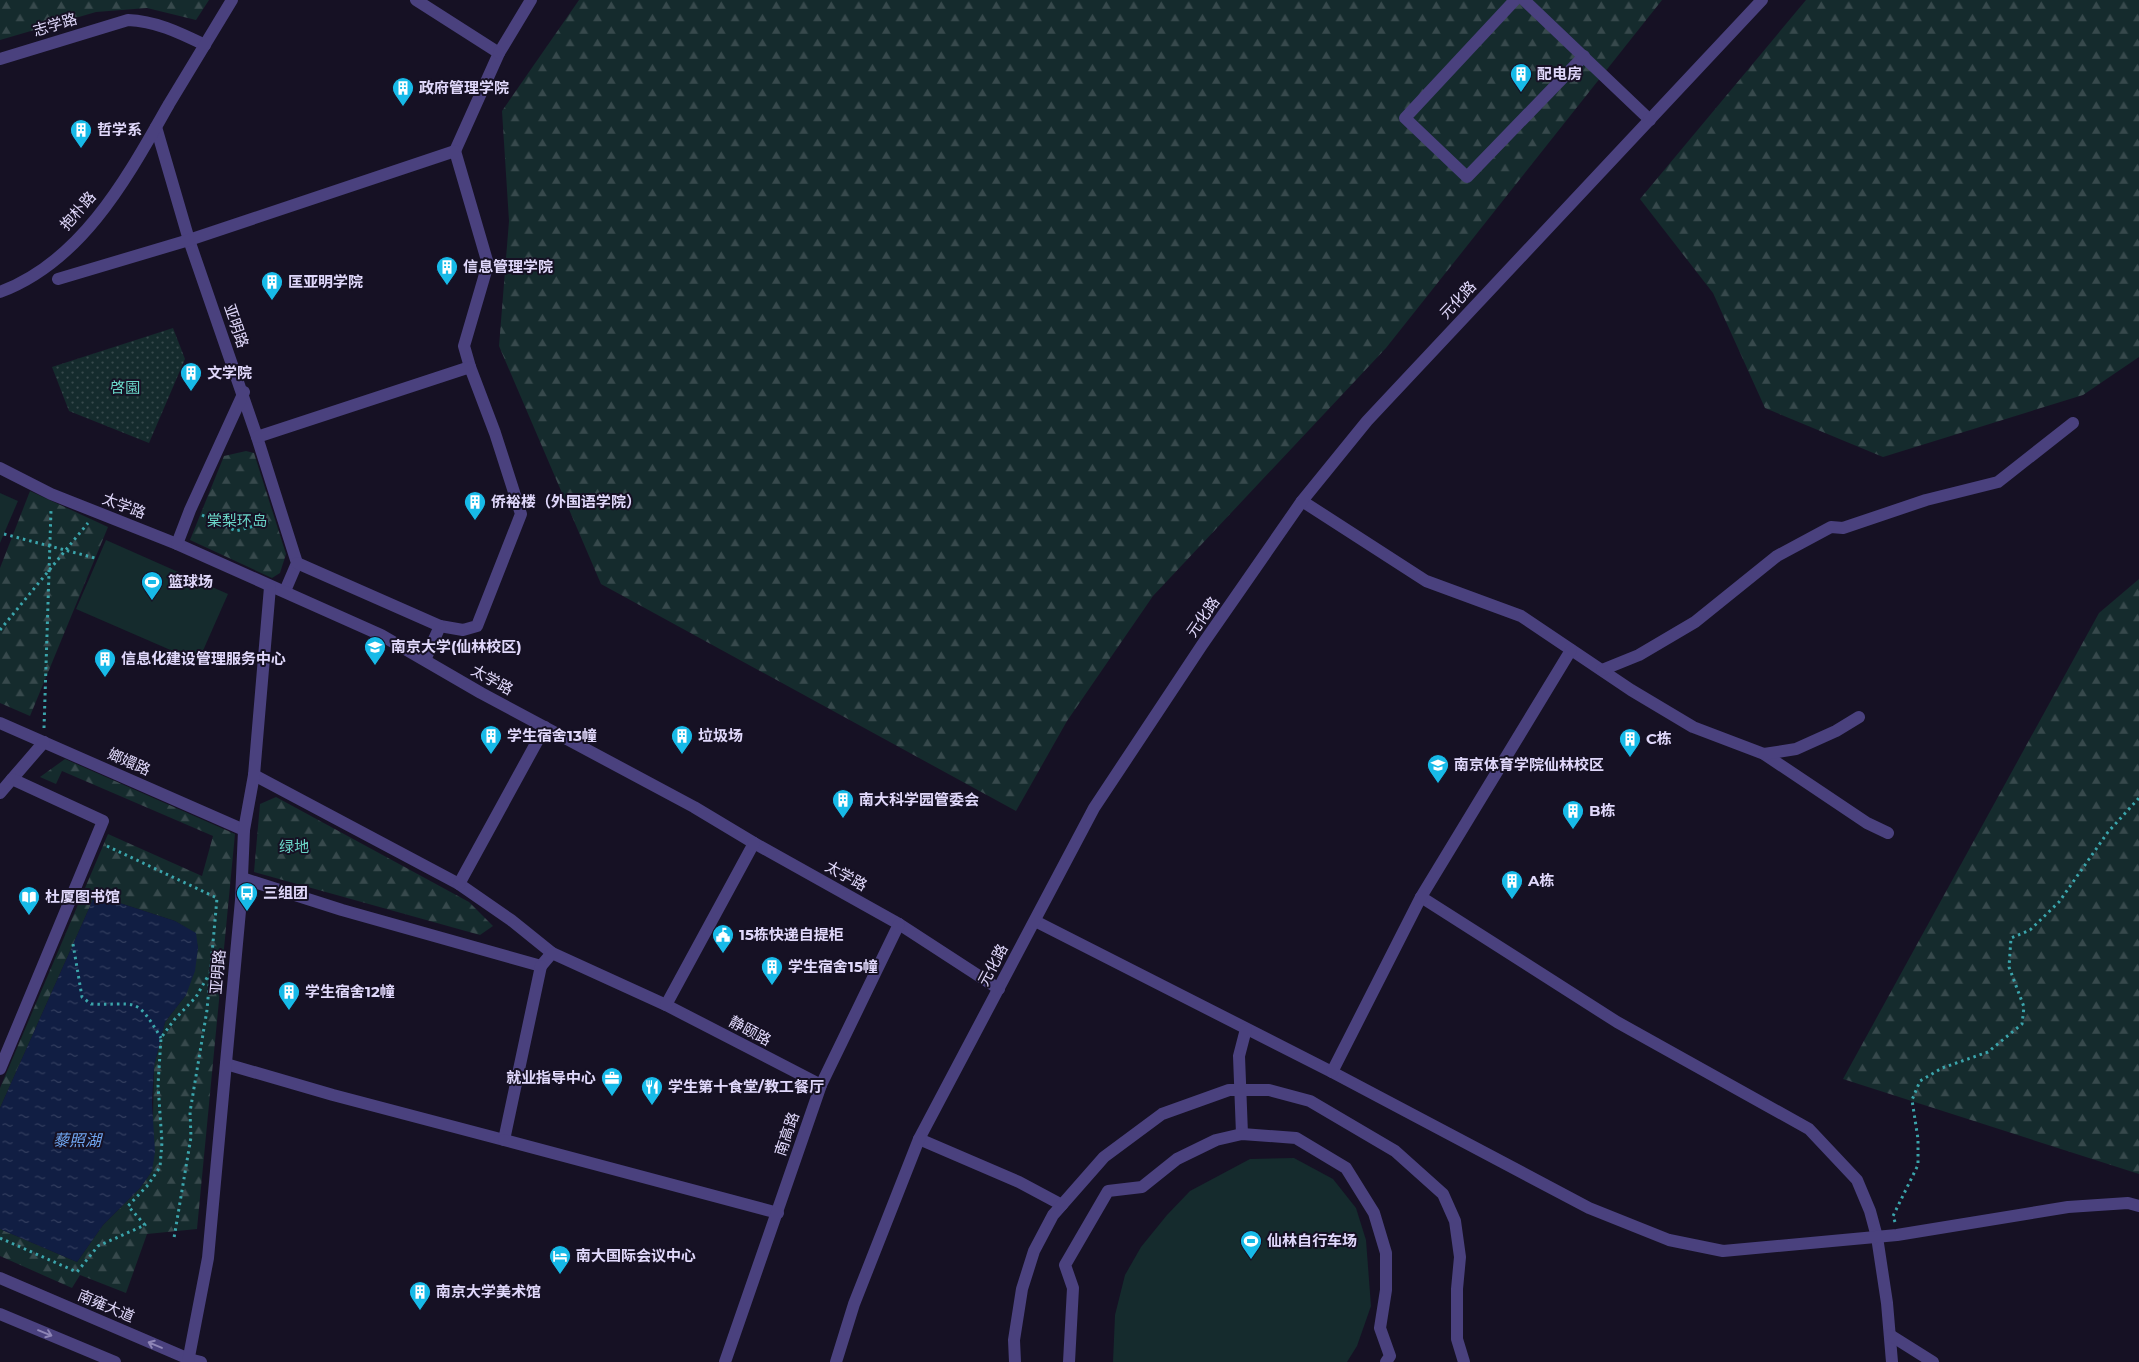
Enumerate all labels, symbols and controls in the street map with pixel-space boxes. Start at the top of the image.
street label: 志学路 [31,9,79,40]
building icon: 配电房 [1509,62,1533,93]
place label: 配电房 [1537,64,1582,83]
building icon: 政府管理学院 [391,76,415,107]
place label: 政府管理学院 [419,78,509,97]
building icon: 哲学系 [69,118,93,149]
place label: 哲学系 [97,120,142,139]
street label: 抱朴路 [56,187,100,234]
building icon: 信息管理学院 [435,255,459,286]
place label: 信息管理学院 [463,257,553,276]
building icon: 匡亚明学院 [260,270,284,301]
place label: 匡亚明学院 [288,272,363,291]
street label: 元化路 [1435,277,1480,323]
street label: 亚明路 [220,301,253,350]
building icon: 文学院 [179,361,203,392]
place label: 文学院 [207,363,252,382]
park label: 啓園 [110,378,140,397]
street label: 太学路 [100,489,149,522]
building icon: 侨裕楼（外国语学院） [463,490,487,521]
place label: 侨裕楼（外国语学院） [491,492,641,511]
park label: 棠梨环岛 [207,511,267,530]
sports icon: 篮球场 [140,570,164,601]
place label: 篮球场 [168,572,213,591]
street label: 元化路 [1182,593,1223,641]
school or university icon: 南京大学(仙林校区) [363,635,387,666]
place label: 南京大学(仙林校区) [391,637,522,656]
building icon: 信息化建设管理服务中心 [93,647,117,678]
place label: 信息化建设管理服务中心 [121,649,286,668]
street label: 太学路 [468,660,517,699]
building icon: 学生宿舍13幢 [479,724,503,755]
building icon: 垃圾场 [670,724,694,755]
place label: 学生宿舍13幢 [507,726,597,745]
place label: 垃圾场 [698,726,743,745]
building icon: C栋 [1618,727,1642,758]
place label: C栋 [1646,729,1672,748]
street label: 嫏嬛路 [105,744,154,779]
school or university icon: 南京体育学院仙林校区 [1426,753,1450,784]
place label: 南京体育学院仙林校区 [1454,755,1604,774]
building icon: 南大科学园管委会 [831,788,855,819]
place label: 南大科学园管委会 [859,790,979,809]
building icon: B栋 [1561,799,1585,830]
place label: B栋 [1589,801,1615,820]
park label: 绿地 [279,837,309,856]
street label: 太学路 [822,856,871,895]
building icon: A栋 [1500,869,1524,900]
place label: A栋 [1527,871,1555,890]
bus stop icon: 三组团 [235,881,259,912]
place label: 三组团 [263,883,308,902]
library icon: 杜厦图书馆 [17,885,41,916]
place label: 杜厦图书馆 [45,887,120,906]
public building icon: 15栋快递自提柜 [711,923,735,954]
place label: 15栋快递自提柜 [739,925,844,944]
street label: 元化路 [974,940,1012,989]
street label: 亚明路 [206,949,229,995]
building icon: 学生宿舍15幢 [760,955,784,986]
place label: 学生宿舍15幢 [788,957,878,976]
building icon: 学生宿舍12幢 [277,980,301,1011]
place label: 学生宿舍12幢 [305,982,395,1001]
street label: 静颐路 [726,1012,775,1050]
office icon: 就业指导中心 [600,1066,624,1097]
place label: 就业指导中心 [506,1068,596,1087]
restaurant icon: 学生第十食堂/教工餐厅 [640,1075,664,1106]
place label: 学生第十食堂/教工餐厅 [668,1077,824,1096]
street label: 南高路 [770,1109,803,1158]
water label: 藜照湖 [53,1131,104,1150]
sports icon: 仙林自行车场 [1239,1229,1263,1260]
place label: 仙林自行车场 [1267,1231,1357,1250]
hotel icon: 南大国际会议中心 [548,1244,572,1275]
place label: 南大国际会议中心 [576,1246,696,1265]
building icon: 南京大学美术馆 [408,1280,432,1311]
place label: 南京大学美术馆 [436,1282,541,1301]
street label: 南雍大道 [75,1285,138,1326]
one-way arrow [37,1329,52,1338]
one-way arrow [148,1339,163,1349]

